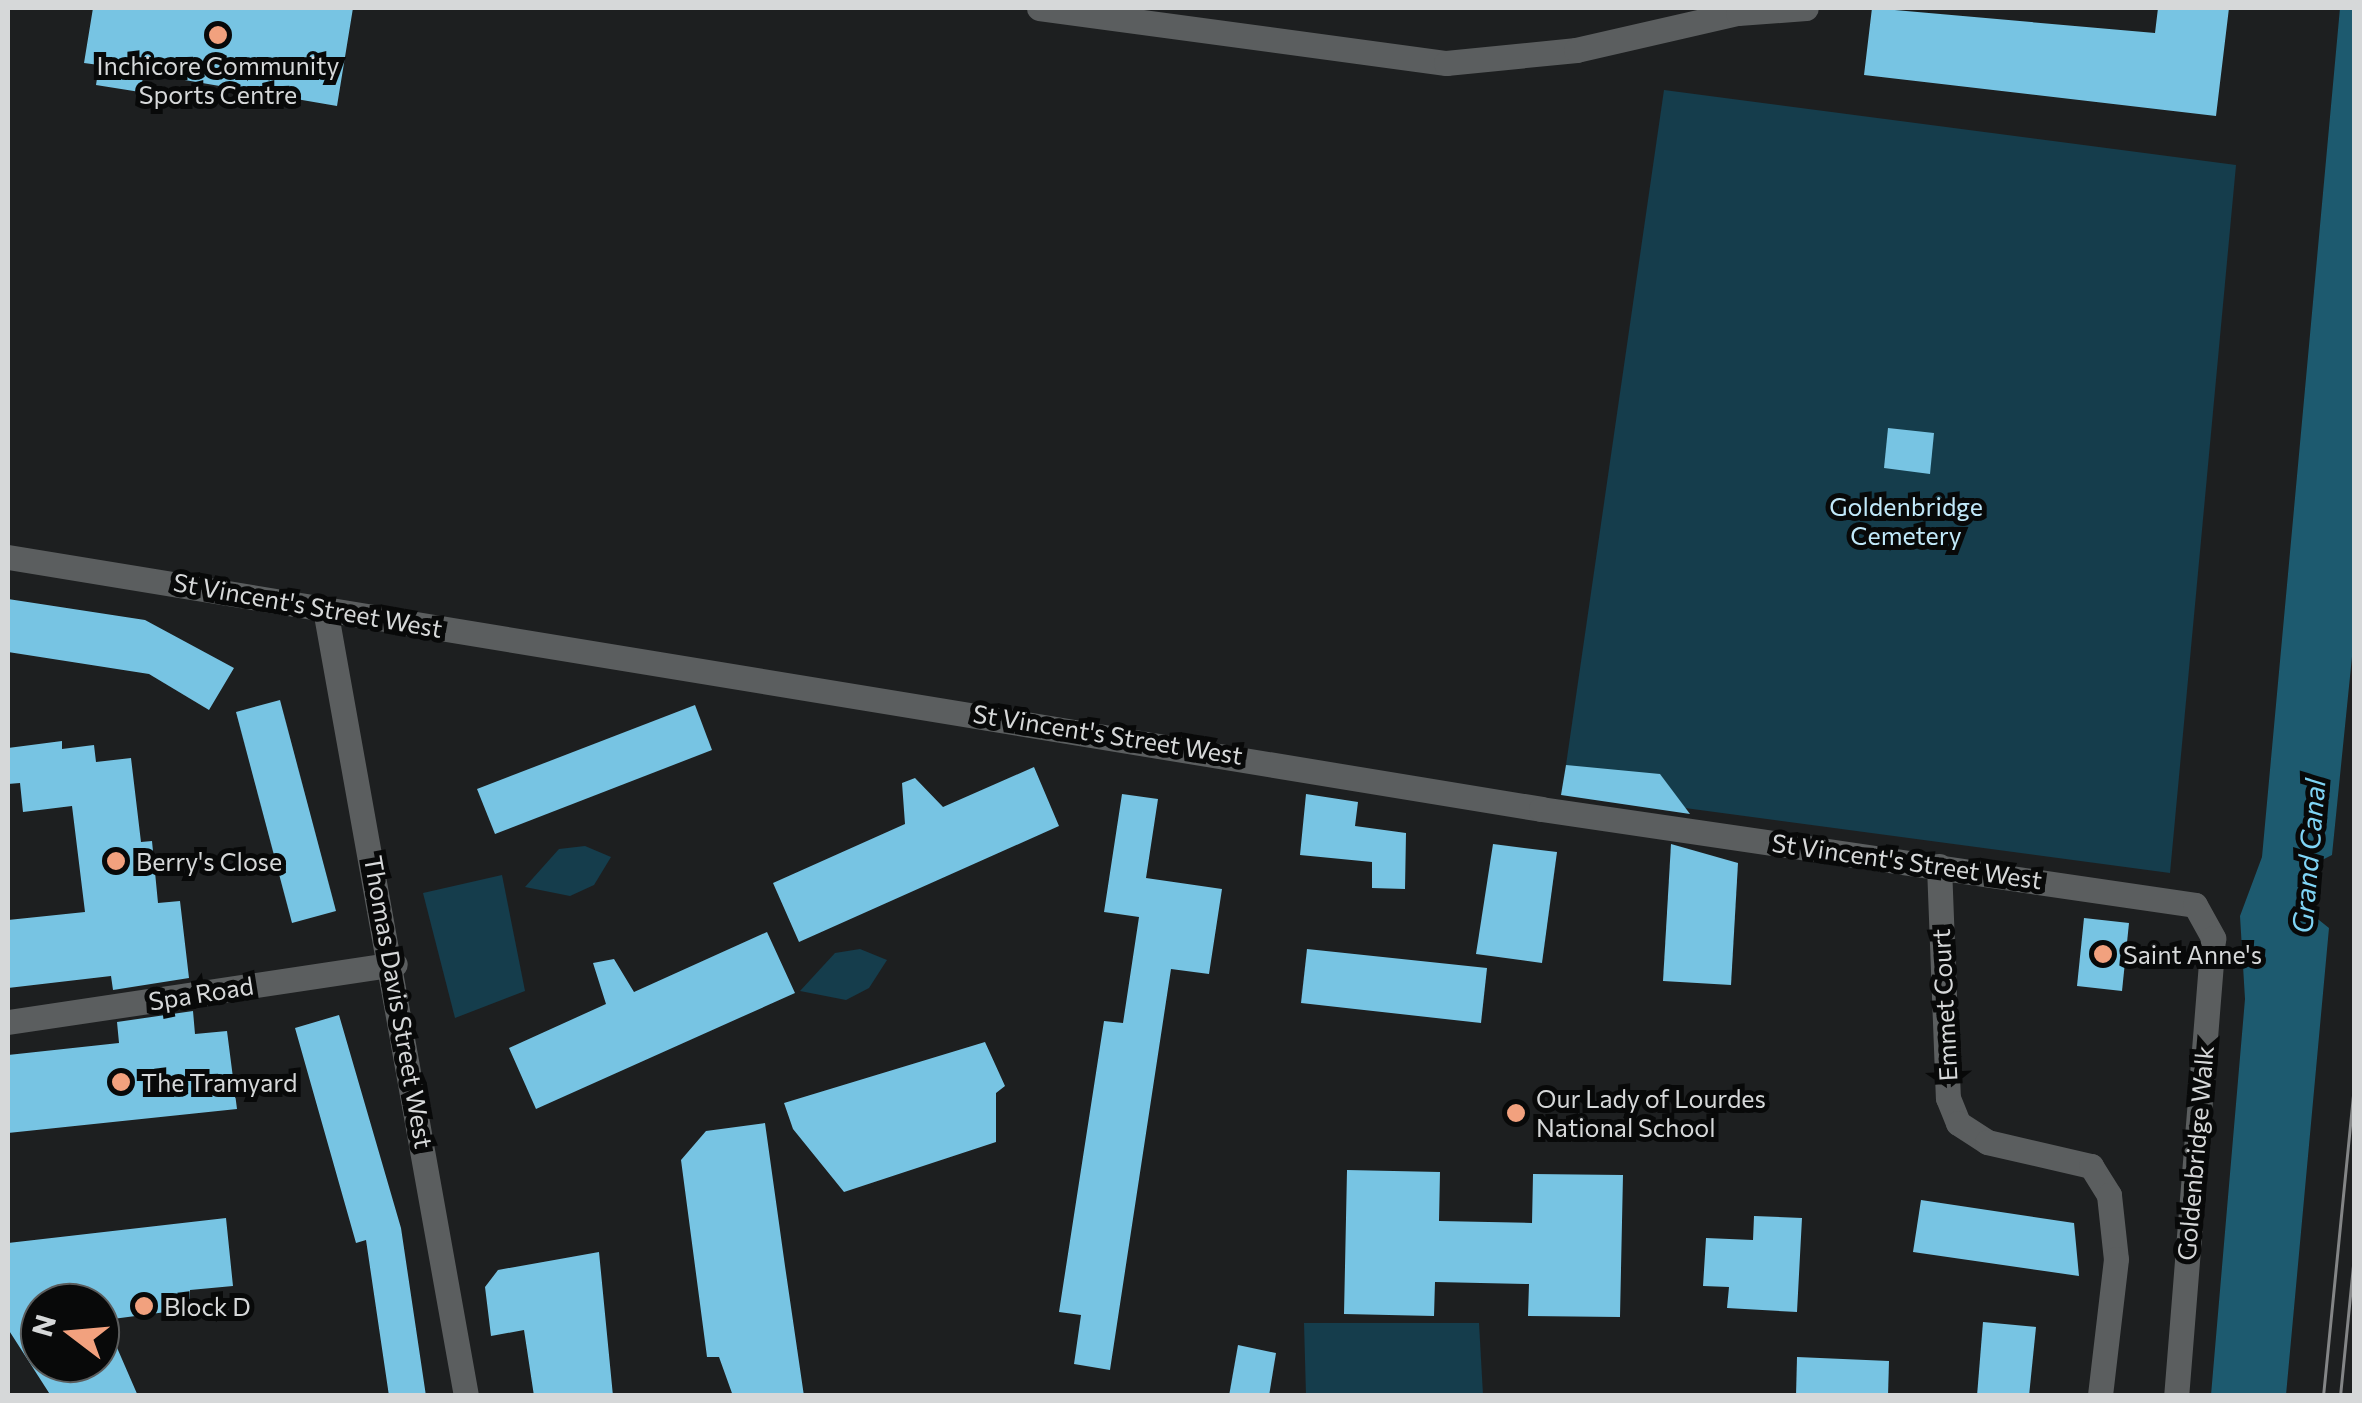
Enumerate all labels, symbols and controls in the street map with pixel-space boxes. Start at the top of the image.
marker: Inchicore Community Sports Centre [207,24,229,46]
place label: Inchicore Community Sports Centre [97,51,339,110]
park label: Goldenbridge Cemetery [1829,492,1983,551]
street label: St Vincent's Street West [171,567,445,643]
street label: St Vincent's Street West [971,698,1245,770]
water label: Grand Canal [2284,777,2332,935]
street label: St Vincent's Street West [1770,827,2044,895]
place label: Berry's Close [136,846,282,876]
marker: Berry's Close [105,850,127,872]
street label: Thomas Davis Street West [358,853,440,1151]
street label: Emmet Court [1925,928,1963,1082]
place label: Saint Anne's [2123,939,2262,969]
marker: Saint Anne's [2092,943,2114,965]
street label: Spa Road [146,970,256,1016]
street label: Goldenbridge Walk [2171,1044,2219,1262]
place label: The Tramyard [141,1067,297,1097]
marker: The Tramyard [110,1071,132,1093]
place label: Our Lady of Lourdes National School [1536,1084,1766,1143]
marker: Our Lady of Lourdes National School [1505,1102,1527,1124]
north arrow [20,1283,120,1383]
place label: Block D [164,1291,251,1321]
marker: Block D [133,1295,155,1317]
text: N [24,1311,62,1340]

